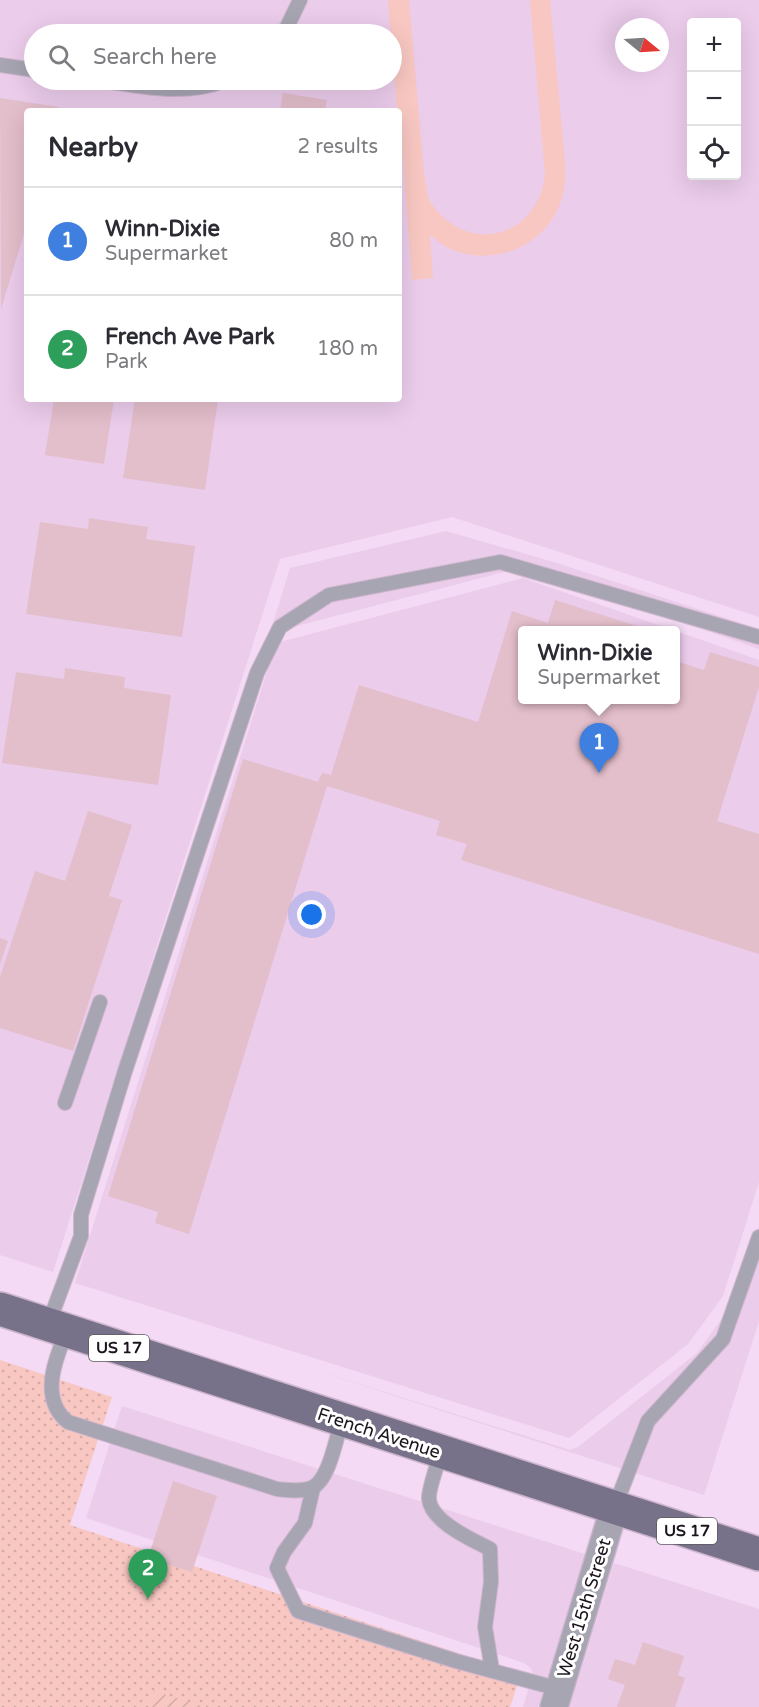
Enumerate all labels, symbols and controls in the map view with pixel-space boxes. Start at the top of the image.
north arrow [615,18,669,72]
map controls [687,18,741,180]
button: + [687,18,741,72]
search box [24,24,402,90]
icon: search [45,41,78,74]
text: Search here [93,44,217,70]
button: − [687,72,741,126]
button: locate [687,126,741,180]
text: Nearby [48,132,138,163]
text: 2 results [298,135,378,159]
text: Winn-Dixie [105,216,220,242]
text: 1 [61,229,74,253]
text: 80 m [329,229,378,253]
text: Supermarket [105,242,228,266]
text: French Ave Park [105,324,275,350]
text: 2 [61,337,74,361]
text: 180 m [317,337,378,361]
text: Park [105,350,148,374]
popup [518,626,680,704]
text: Winn-Dixie [538,640,652,666]
text: Supermarket [538,666,660,690]
pin: 1 [580,724,618,773]
your location [297,900,326,929]
road number: US 17 [89,1335,149,1361]
street label: French Avenue [315,1403,443,1463]
road number: US 17 [657,1518,717,1544]
street label: West 15th Street [552,1536,616,1680]
pin: 2 [128,1550,168,1599]

